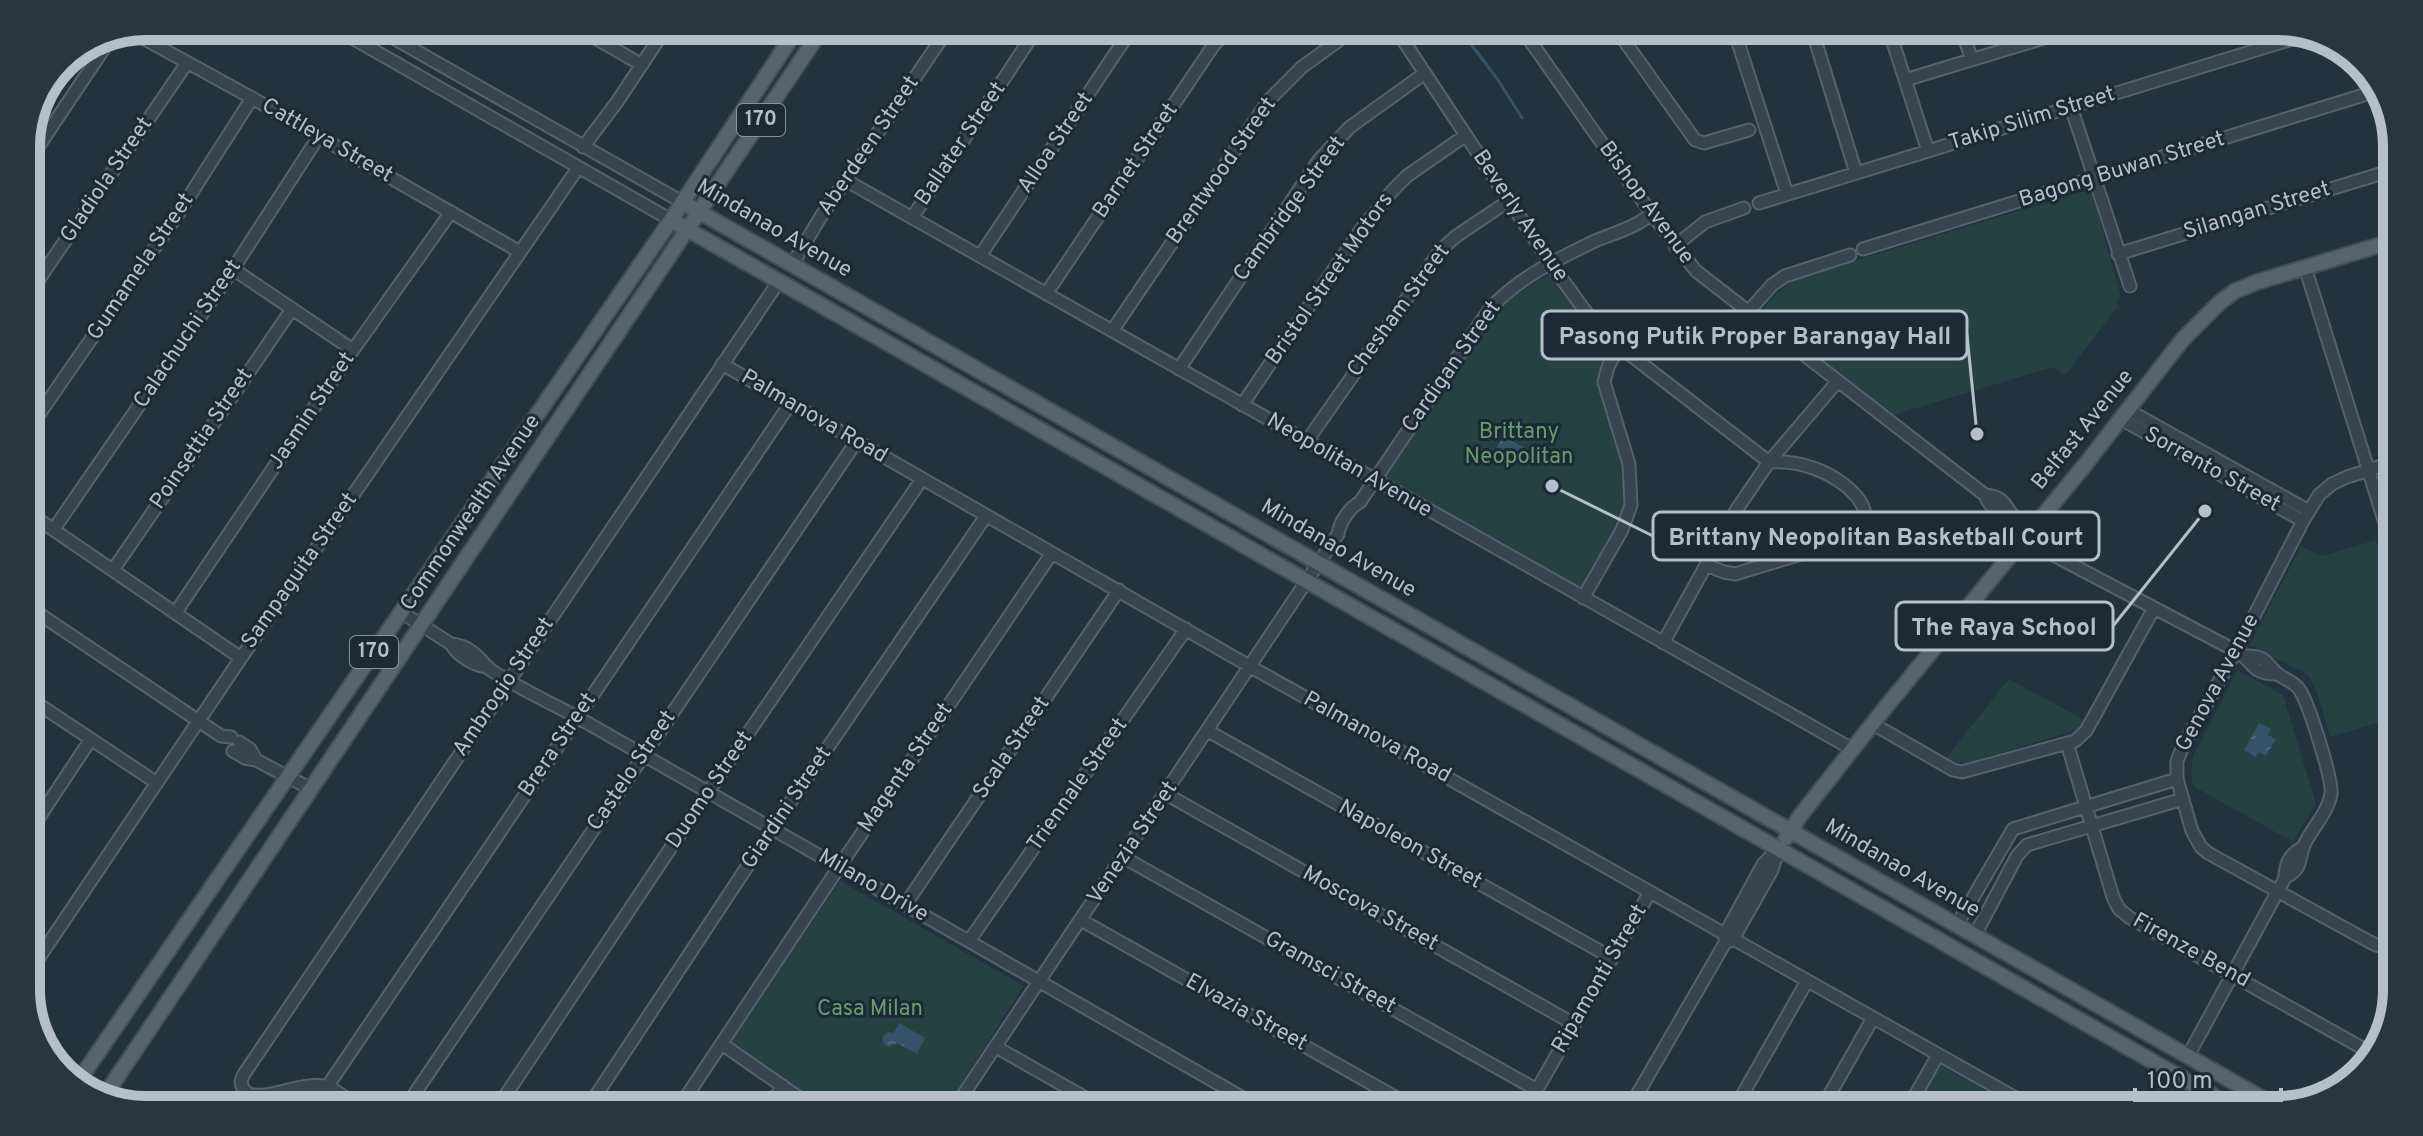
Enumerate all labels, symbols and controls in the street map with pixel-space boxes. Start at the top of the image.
street label: Aberdeen Street [812,71,926,221]
street label: Ballater Street [910,77,1012,211]
street label: Takip Silim Street [1946,81,2118,157]
street label: Alloa Street [1012,87,1100,199]
street label: Brentwood Street [1161,92,1283,250]
street label: Cattleya Street [257,93,397,189]
street label: Barnet Street [1088,98,1184,224]
road number: 170 [737,104,785,136]
street label: Gladiola Street [55,112,159,248]
street label: Bagong Buwan Street [2016,126,2228,214]
street label: Cambridge Street [1228,131,1352,287]
street label: Bishop Avenue [1592,136,1700,270]
street label: Beverly Avenue [1466,145,1574,287]
street label: Mindanao Avenue [692,174,856,284]
street label: Silangan Street [2181,176,2333,246]
street label: Gumamela Street [82,188,200,346]
street label: Bristol Street Motors [1260,188,1400,370]
street label: Chesham Street [1342,239,1456,383]
street label: Calachuchi Street [128,254,248,414]
street label: Cardigan Street [1397,296,1507,438]
callout: Pasong Putik Proper Barangay Hall [1542,311,1967,359]
text: Pasong Putik Proper Barangay Hall [1559,323,1951,353]
street label: Jasmin Street [263,347,361,475]
street label: Poinsettia Street [145,363,259,515]
street label: Palmanova Road [736,364,892,470]
street label: Belfast Avenue [2026,364,2140,496]
street label: Neopolitan Avenue [1261,408,1437,524]
street label: Commonwealth Avenue [395,410,547,616]
park label: Brittany Neopolitan [1465,419,1573,471]
street label: Sorrento Street [2139,421,2285,519]
street label: Sampaguita Street [236,488,364,654]
street label: Mindanao Avenue [1256,494,1420,604]
callout: Brittany Neopolitan Basketball Court [1653,512,2099,560]
text: Brittany Neopolitan Basketball Court [1669,524,2083,554]
callout: The Raya School [1896,602,2113,650]
street label: Genova Avenue [2170,609,2266,757]
street label: Ambrogio Street [447,612,561,762]
text: The Raya School [1911,614,2097,644]
road number: 170 [350,636,398,668]
street label: Palmanova Road [1298,686,1456,790]
street label: Brera Street [513,688,603,802]
street label: Scala Street [968,691,1056,805]
street label: Magenta Street [853,698,959,838]
street label: Castelo Street [582,706,682,836]
street label: Triennale Street [1022,713,1134,857]
street label: Duomo Street [661,726,759,854]
street label: Giardini Street [736,741,838,875]
street label: Venezia Street [1082,776,1184,910]
street label: Napoleon Street [1333,794,1487,896]
street label: Mindanao Avenue [1820,814,1984,924]
street label: Milano Drive [813,844,933,928]
street label: Moscova Street [1297,861,1443,957]
street label: Ripamonti Street [1547,900,1653,1058]
street label: Firenze Bend [2128,908,2254,994]
street label: Gramsci Street [1260,926,1400,1020]
street label: Elvazia Street [1180,968,1312,1058]
park label: Casa Milan [817,996,923,1023]
scale bar [2135,1052,2281,1102]
text: 100 m [2147,1067,2213,1097]

